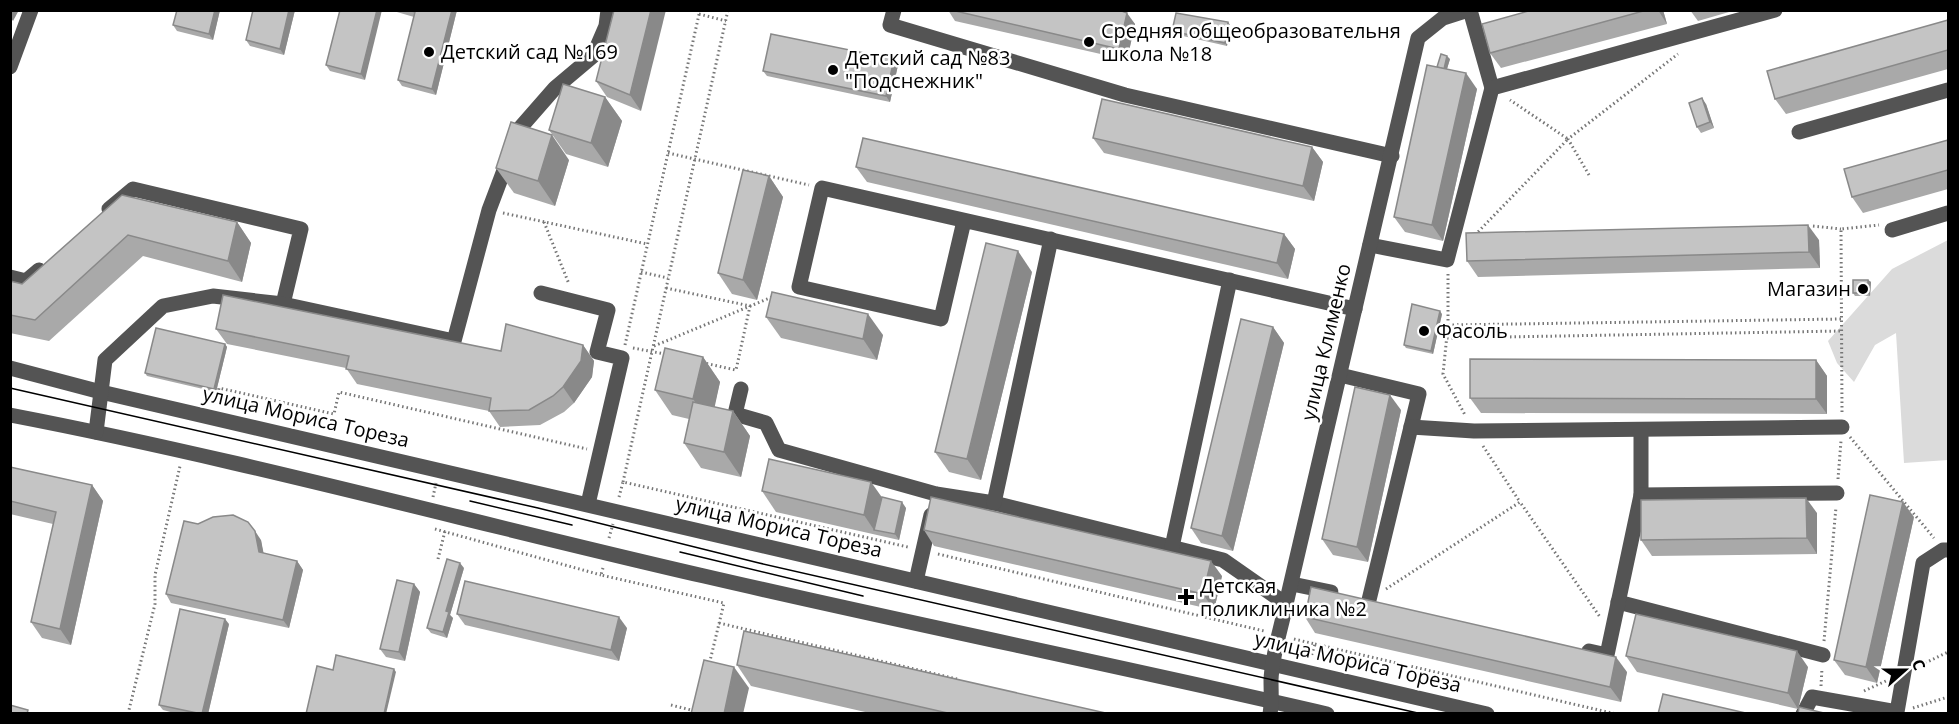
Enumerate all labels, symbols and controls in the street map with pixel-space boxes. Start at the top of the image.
place label: Средняя общеобразовательня школа №18 [1101,17,1401,67]
marker: Средняя общеобразовательня школа №18 [1082,35,1096,49]
place label: Детский сад №169 [441,38,618,65]
place label: Детский сад №83 "Подснежник" [845,44,1011,94]
marker: Детский сад №169 [422,45,436,59]
marker: Детский сад №83 "Подснежник" [826,63,840,77]
street label: улица Клименко [1294,261,1357,423]
place label: Магазин [1767,275,1851,302]
marker: Магазин [1856,282,1870,296]
place label: Фасоль [1436,317,1508,344]
marker: Фасоль [1417,324,1431,338]
street label: улица Мориса Тореза [200,380,412,453]
street label: улица Мориса Тореза [673,490,885,563]
place label: Детская поликлиника №2 [1200,572,1367,622]
marker: Детская поликлиника №2 [1177,588,1195,606]
street label: улица Мориса Тореза [1252,625,1464,698]
north arrow [1875,640,1935,700]
text: С [1907,656,1931,673]

